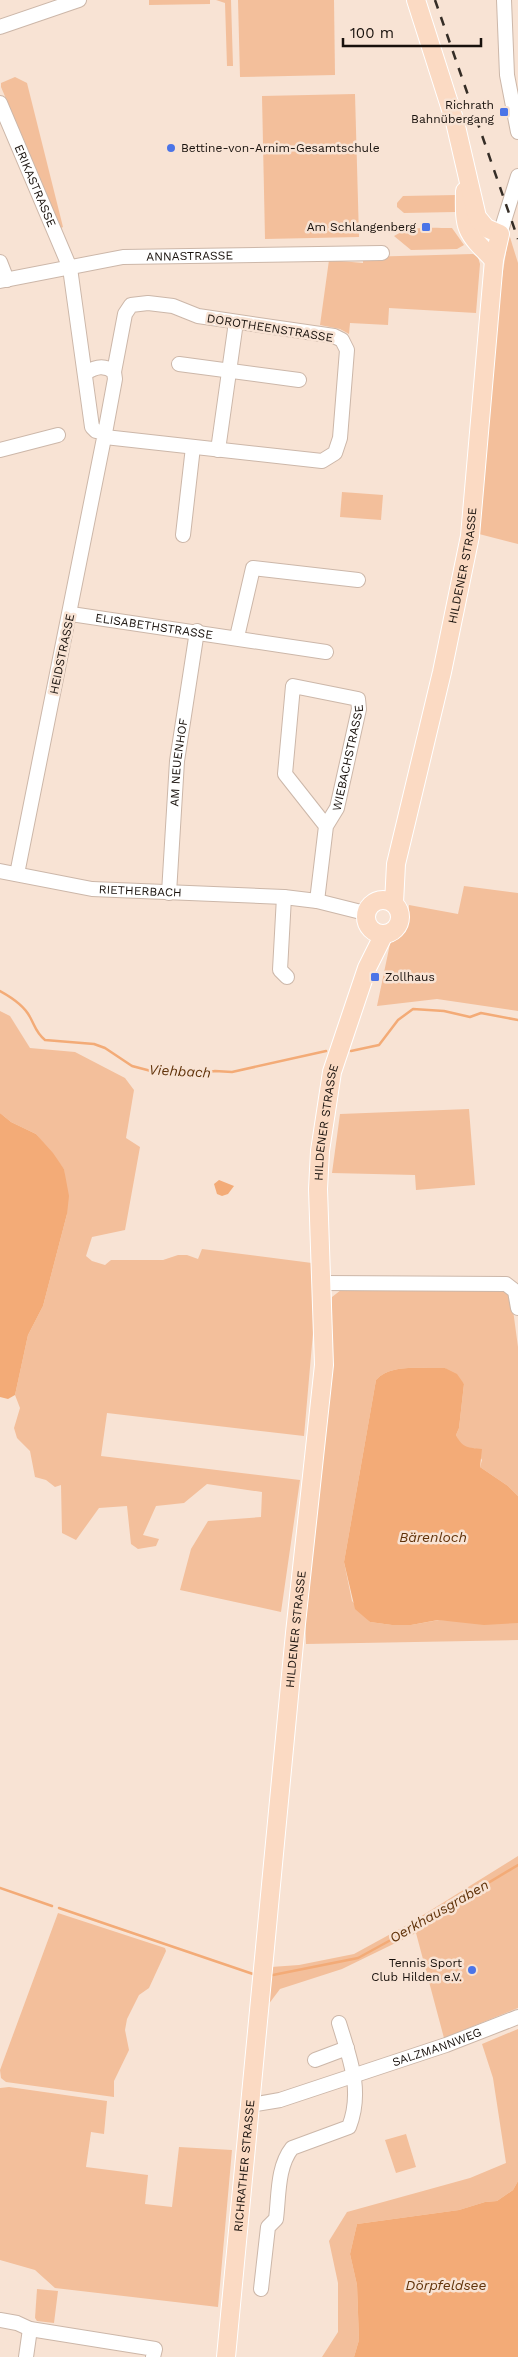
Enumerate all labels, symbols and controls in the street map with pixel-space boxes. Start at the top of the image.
scale bar [343,15,480,47]
text: 100 m [350,24,394,42]
place label: Richrath Bahnübergang [411,98,495,126]
marker: Richrath Bahnübergang [498,106,510,118]
place label: Bettine-von-Arnim-Gesamtschule [181,141,380,155]
street label: ERIKASTRASSE [11,142,59,230]
marker: Bettine-von-Arnim-Gesamtschule [165,142,177,154]
place label: Am Schlangenberg [307,220,417,234]
marker: Am Schlangenberg [420,221,432,233]
street label: ANNASTRASSE [146,248,234,264]
street label: DOROTHEENSTRASSE [206,311,335,345]
street label: HILDENER STRASSE [445,507,479,625]
street label: ELISABETHSTRASSE [94,611,214,642]
street label: HEIDSTRASSE [47,612,77,696]
street label: WIEBACHSTRASSE [330,704,366,812]
street label: AM NEUENHOF [167,717,190,807]
street label: RIETHERBACH [98,882,182,900]
place label: Zollhaus [385,970,435,984]
marker: Zollhaus [369,971,381,983]
water label: Viehbach [149,1061,211,1081]
street label: HILDENER STRASSE [311,1062,341,1181]
water label: Bärenloch [399,1529,467,1545]
street label: HILDENER STRASSE [283,1570,309,1689]
water label: Oerkhausgraben [387,1876,491,1946]
place label: Tennis Sport Club Hilden e.V. [371,1956,462,1984]
marker: Tennis Sport Club Hilden e.V. [466,1964,478,1976]
street label: SALZMANNWEG [390,2025,484,2069]
street label: RICHRATHER STRASSE [231,2099,258,2233]
water label: Dörpfeldsee [406,2277,486,2293]

